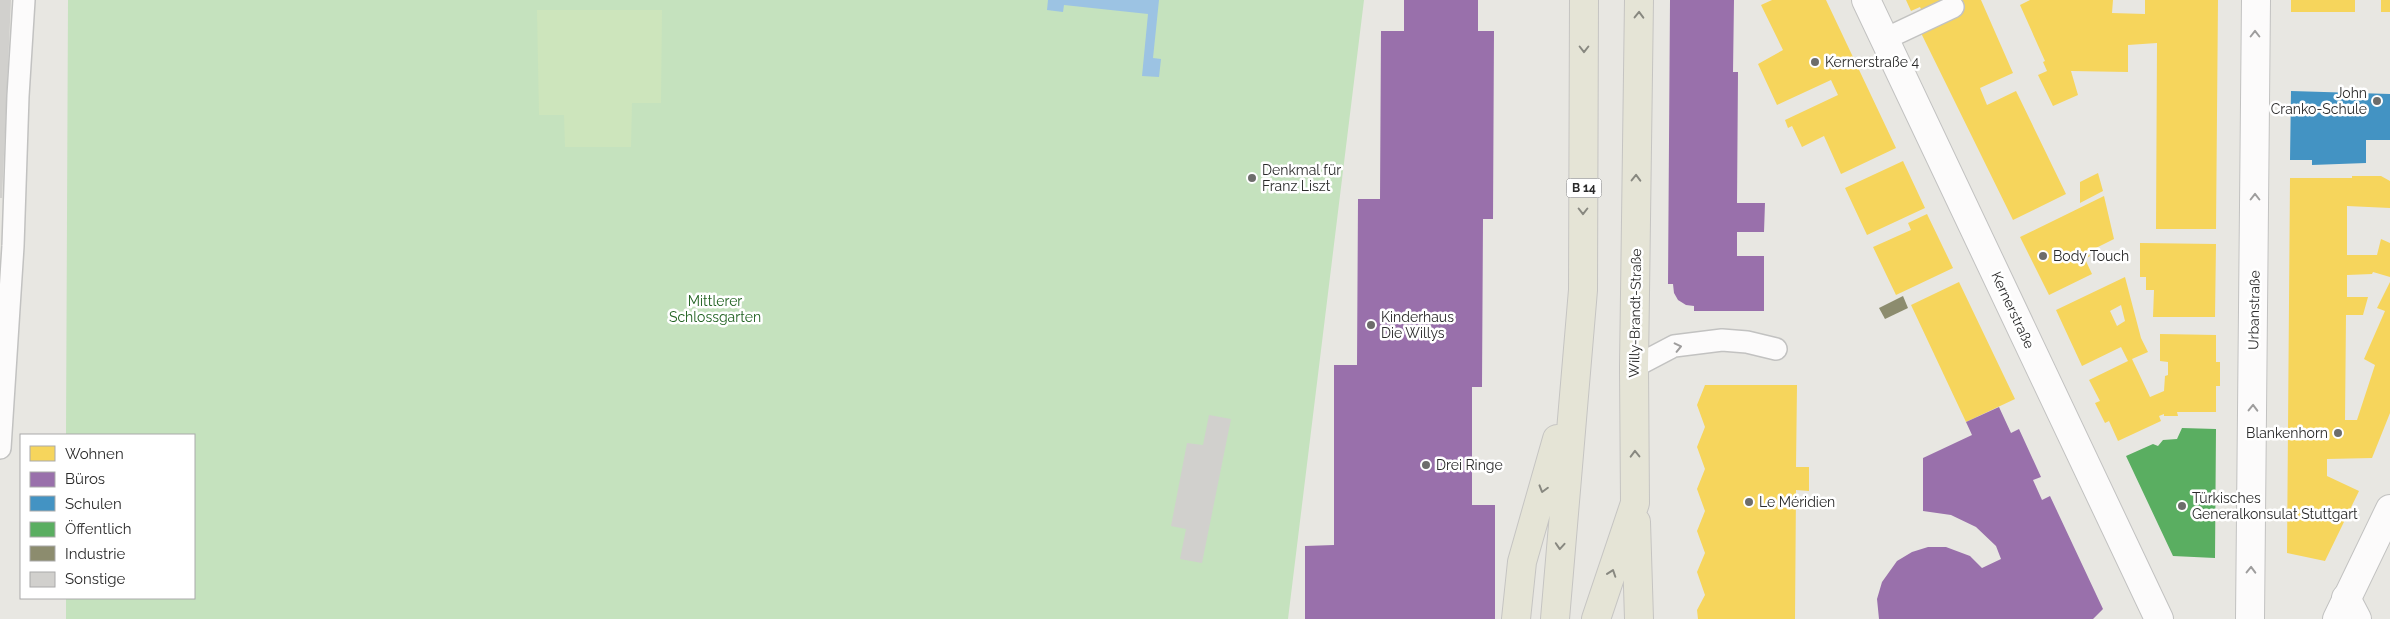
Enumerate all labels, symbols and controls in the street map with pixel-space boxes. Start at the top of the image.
one-way arrow [1633,11,1644,19]
one-way arrow [2250,30,2261,38]
one-way arrow [1579,45,1589,53]
place label: Kernerstraße 4 [1825,54,1919,70]
marker: Kernerstraße 4 [1809,56,1821,68]
place label: John Cranko-Schule [2271,85,2367,117]
marker: John Cranko-Schule [2371,95,2383,107]
place label: Denkmal für Franz Liszt [1262,162,1341,194]
marker: Denkmal für Franz Liszt [1246,172,1258,184]
one-way arrow [1631,174,1642,182]
road number: B 14 [1566,178,1602,198]
one-way arrow [2249,193,2260,201]
one-way arrow [1578,208,1588,215]
street label: Willy-Brandt-Straße [1626,248,1644,378]
place label: Body Touch [2053,248,2129,264]
marker: Body Touch [2037,250,2049,262]
street label: Kernerstraße [1988,269,2038,351]
street label: Urbanstraße [2245,270,2263,350]
park label: Mittlerer Schlossgarten [669,293,761,325]
place label: Kinderhaus Die Willys [1381,309,1454,341]
marker: Kinderhaus Die Willys [1365,319,1377,331]
one-way arrow [1674,342,1682,353]
one-way arrow [2248,404,2258,412]
place label: Blankenhorn [2246,425,2328,441]
marker: Blankenhorn [2332,427,2344,439]
legend [20,434,195,599]
text: Wohnen [65,445,124,463]
one-way arrow [1630,450,1640,458]
place label: Drei Ringe [1436,457,1503,473]
marker: Drei Ringe [1420,459,1432,471]
text: Büros [65,470,105,488]
one-way arrow [1538,485,1548,493]
place label: Türkisches Generalkonsulat Stuttgart [2192,490,2358,522]
place label: Le Méridien [1759,494,1835,510]
text: Schulen [65,495,122,513]
marker: Le Méridien [1743,496,1755,508]
marker: Türkisches Generalkonsulat Stuttgart [2176,500,2188,512]
text: Öffentlich [65,519,132,538]
one-way arrow [1555,542,1566,550]
text: Industrie [65,545,126,563]
one-way arrow [2246,566,2256,574]
one-way arrow [1606,569,1616,578]
text: Sonstige [65,570,126,588]

